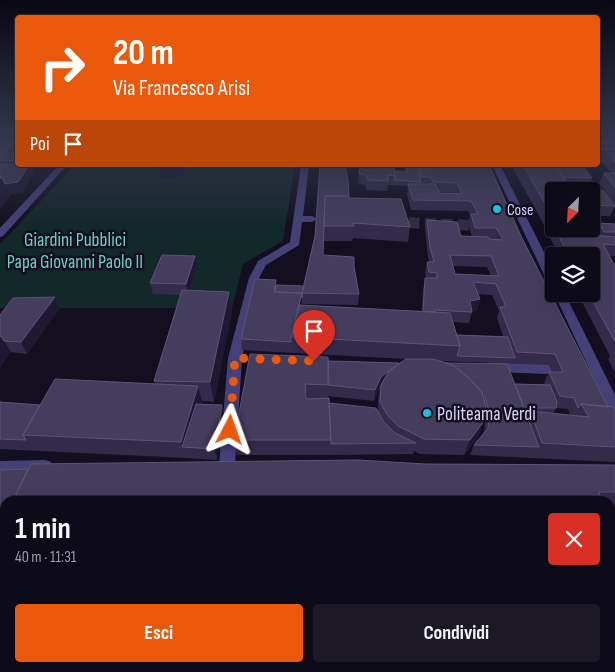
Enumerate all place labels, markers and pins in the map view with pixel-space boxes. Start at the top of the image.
place label: Cose [507,201,533,220]
marker: Cose [491,203,503,215]
pin [293,310,335,361]
place label: Politeama Verdi [437,403,536,426]
marker: Politeama Verdi [421,407,433,419]

